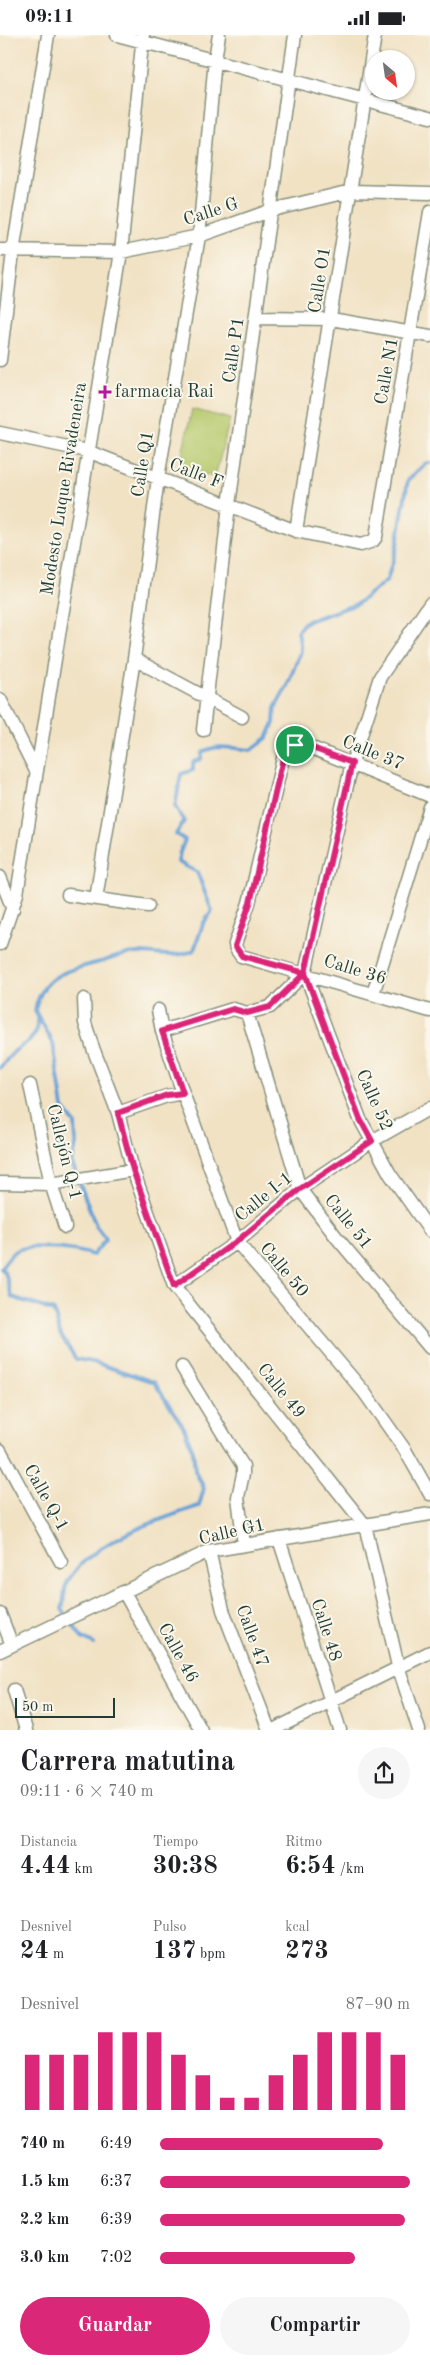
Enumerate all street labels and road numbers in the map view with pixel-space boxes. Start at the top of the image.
street label: Calle G [181,195,241,229]
street label: Calle O1 [306,245,334,315]
street label: Calle P1 [220,316,248,384]
street label: Calle N1 [372,336,402,406]
street label: Modesto Luque Rivadeneira [38,381,90,597]
street label: Calle Q1 [129,429,157,499]
street label: Calle F [167,456,225,492]
street label: Calle 37 [340,733,406,773]
street label: Calle 36 [321,952,389,988]
street label: Calle 52 [353,1067,395,1133]
street label: Callejón Q-1 [43,1102,85,1202]
street label: Calle I-1 [232,1169,296,1225]
street label: Calle 51 [321,1191,375,1253]
street label: Calle 50 [256,1239,312,1301]
street label: Calle 49 [254,1360,308,1422]
street label: Calle Q-1 [20,1461,72,1535]
street label: Calle G1 [197,1516,267,1548]
street label: Calle 48 [307,1596,345,1664]
street label: Calle 47 [232,1602,272,1670]
street label: Calle 46 [154,1620,202,1686]

